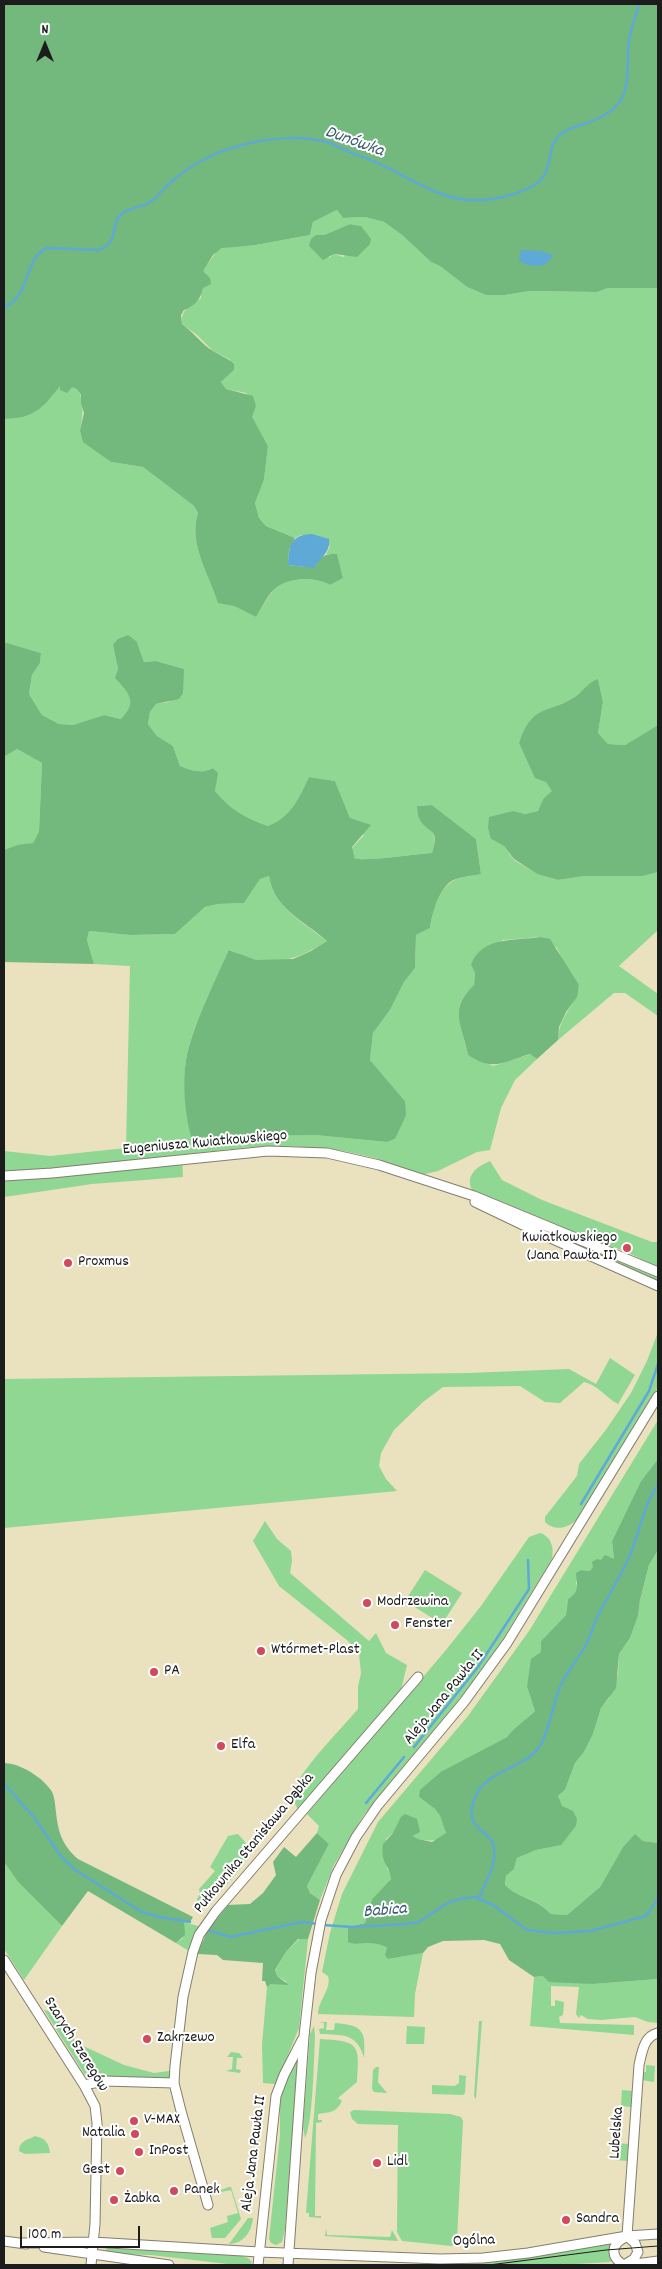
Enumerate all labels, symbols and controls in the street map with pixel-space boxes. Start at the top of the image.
north arrow [20,20,70,70]
text: N [42,20,48,40]
water label: Dunówka [322,122,386,164]
street label: Eugeniusza Kwiatkowskiego [122,1127,288,1161]
place label: Kwiatkowskiego (Jana Pawła II) [522,1229,617,1267]
marker: Kwiatkowskiego (Jana Pawła II) [621,1242,633,1254]
place label: Proxmus [78,1253,129,1273]
marker: Proxmus [62,1257,74,1269]
place label: Modrzewina [377,1593,448,1613]
marker: Modrzewina [361,1597,373,1609]
place label: Fenster [405,1615,452,1635]
marker: Fenster [389,1619,401,1631]
place label: Wtórmet-Plast [271,1641,360,1661]
marker: Wtórmet-Plast [255,1645,267,1657]
street label: Aleja Jana Pawła II [401,1646,489,1750]
place label: PA [164,1662,180,1682]
marker: PA [148,1666,160,1678]
place label: Elfa [231,1736,255,1756]
marker: Elfa [215,1740,227,1752]
street label: Pułkownika Stanisława Dąbka [191,1770,319,1918]
water label: Babica [362,1899,408,1925]
street label: Szarych Szeregów [38,1994,112,2096]
place label: Zakrzewo [157,2029,215,2049]
marker: Zakrzewo [141,2033,153,2045]
street label: Aleja Jana Pawła II [238,2095,272,2213]
street label: Lubelska [607,2106,629,2160]
place label: V-MAX [144,2111,180,2131]
marker: V-MAX [128,2115,140,2127]
place label: Natalia [82,2124,125,2144]
marker: Natalia [129,2128,141,2140]
place label: InPost [149,2142,188,2162]
marker: InPost [133,2146,145,2158]
place label: Lidl [387,2153,408,2173]
marker: Lidl [371,2157,383,2169]
place label: Gest [82,2161,110,2181]
marker: Gest [114,2165,126,2177]
place label: Panek [184,2181,220,2201]
marker: Panek [168,2185,180,2197]
place label: Żabka [124,2190,160,2210]
marker: Żabka [108,2194,120,2206]
place label: Sandra [576,2210,619,2230]
marker: Sandra [560,2214,572,2226]
scale bar [22,2216,142,2248]
text: 100 m [28,2224,61,2246]
street label: Ogólna [453,2232,495,2252]

